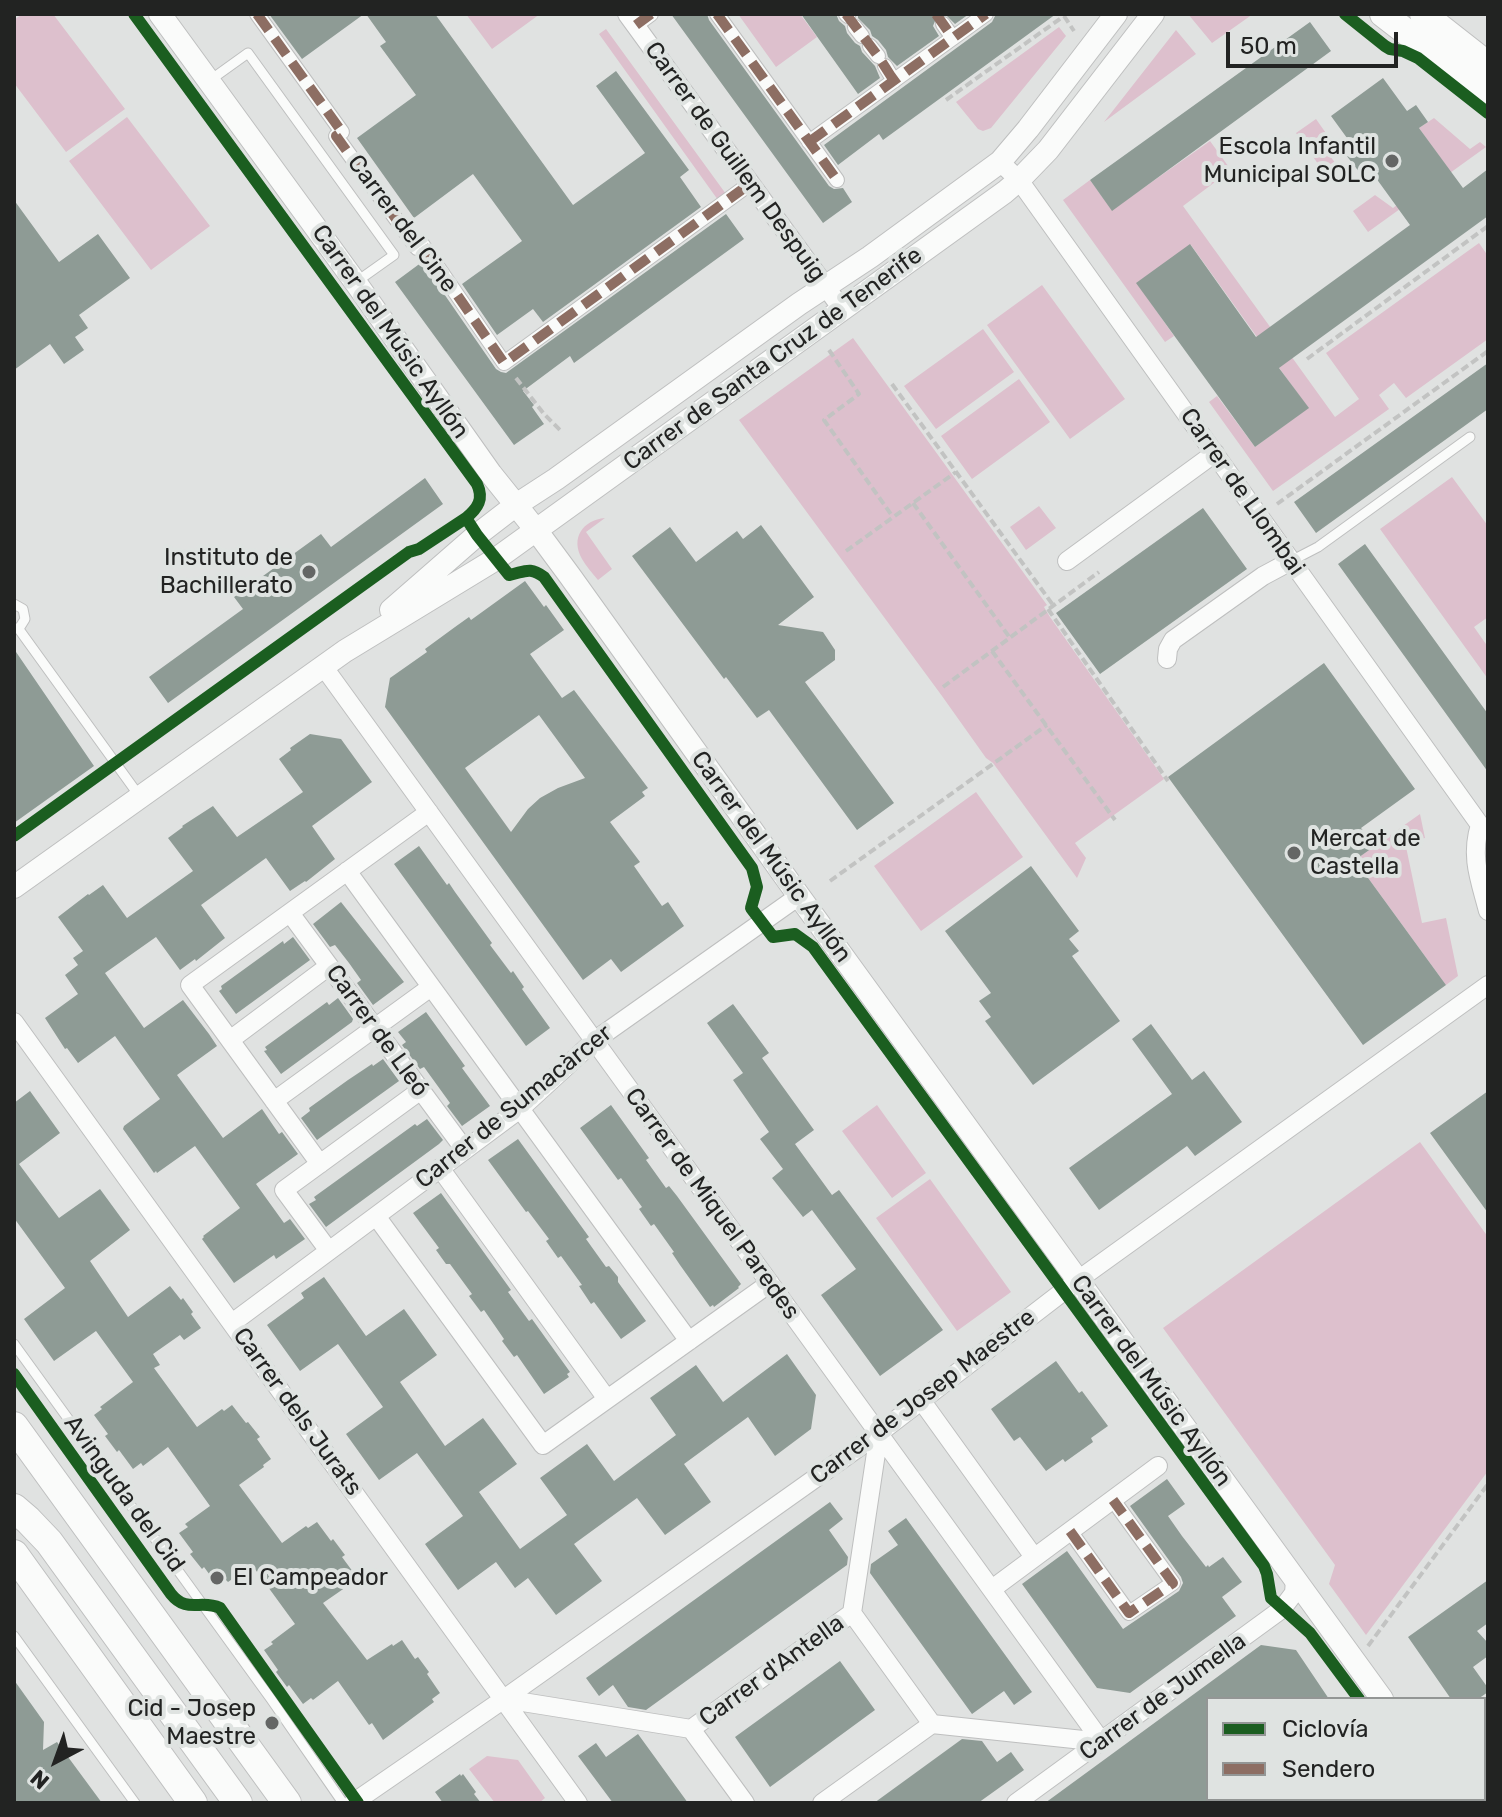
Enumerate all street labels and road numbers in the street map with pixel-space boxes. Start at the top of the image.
street label: Carrer de Guillem Despuig [638,37,832,287]
street label: Carrer del Cine [341,149,463,299]
street label: Carrer del Músic Ayllón [305,220,475,444]
street label: Carrer de Santa Cruz de Tenerife [618,241,928,477]
street label: Carrer de Llombai [1174,403,1310,581]
street label: Carrer del Músic Ayllón [685,746,857,968]
street label: Carrer de Lleó [320,959,434,1103]
street label: Carrer de Sumacàrcer [410,1019,618,1195]
street label: Carrer de Miquel Paredes [618,1083,806,1325]
street label: Carrer del Músic Ayllón [1065,1270,1237,1492]
street label: Carrer de Josep Maestre [805,1303,1041,1491]
street label: Carrer dels Jurats [226,1322,368,1502]
street label: Avinguda del Cid [57,1410,191,1578]
street label: Carrer d'Antella [694,1609,850,1733]
street label: Carrer de Jumella [1074,1627,1252,1767]

